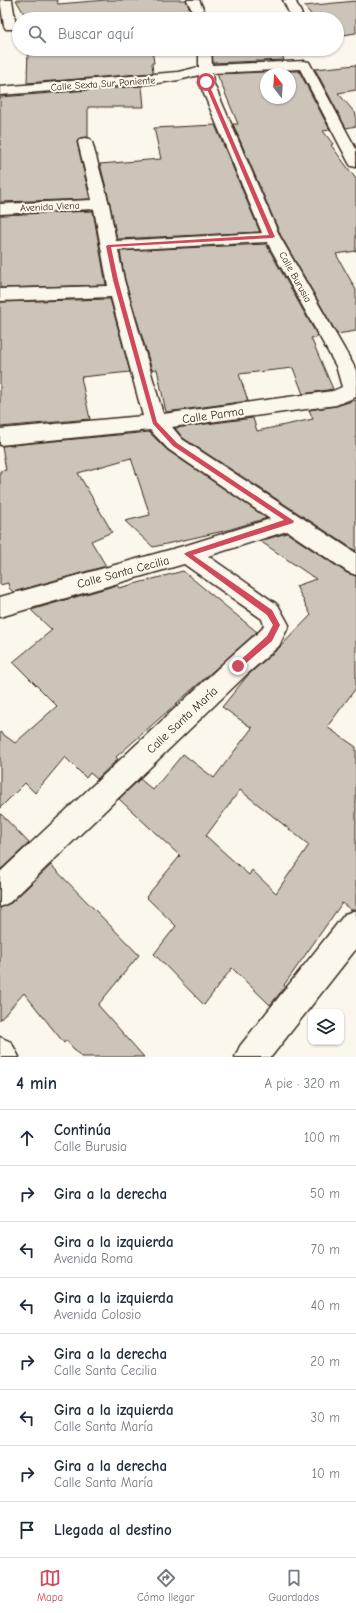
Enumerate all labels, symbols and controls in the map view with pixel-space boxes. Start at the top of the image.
search box [12,12,344,56]
icon: search [26,23,48,45]
text: Buscar aquí [58,25,134,43]
north arrow [260,68,296,104]
route start [197,73,215,91]
street label: Calle Sexta Sur Poniente [50,74,156,94]
street label: Avenida Viena [20,199,80,215]
street label: Calle Burusia [276,250,314,304]
street label: Calle Parma [181,404,245,426]
street label: Calle Santa Cecilia [75,553,171,591]
route end [229,657,247,675]
street label: Calle Santa María [144,684,220,756]
map controls [308,1009,344,1045]
button: layers [308,1009,344,1045]
text: 4 min [16,1074,57,1093]
text: A pie · 320 m [264,1076,340,1091]
text: Continúa [54,1121,111,1139]
icon: ahead [16,1127,38,1149]
text: 100 m [304,1130,340,1145]
text: Calle Burusia [54,1139,127,1154]
icon: right [16,1183,38,1205]
text: Gira a la derecha [54,1185,167,1203]
text: 50 m [310,1186,340,1201]
text: Gira a la izquierda [54,1233,174,1251]
icon: left [16,1239,38,1261]
text: 70 m [311,1242,340,1257]
text: Avenida Roma [54,1251,133,1266]
text: Gira a la izquierda [54,1289,174,1307]
icon: left [16,1295,38,1317]
text: 40 m [311,1298,340,1313]
text: Avenida Colosio [54,1307,141,1322]
text: Gira a la derecha [54,1345,167,1363]
icon: right [16,1351,38,1373]
text: 20 m [310,1354,340,1369]
text: Calle Santa Cecilia [54,1363,157,1378]
text: Gira a la izquierda [54,1401,174,1419]
icon: left [16,1407,38,1429]
text: 30 m [310,1410,340,1425]
text: Calle Santa María [54,1419,153,1434]
text: Gira a la derecha [54,1457,167,1475]
icon: right [16,1463,38,1485]
text: 10 m [312,1466,340,1481]
text: Calle Santa María [54,1475,153,1490]
icon: arrive [16,1519,38,1541]
text: Llegada al destino [54,1521,172,1539]
tab: Mapa [37,1567,63,1604]
tab: Cómo llegar [137,1567,194,1604]
tab: Guardados [268,1567,319,1604]

